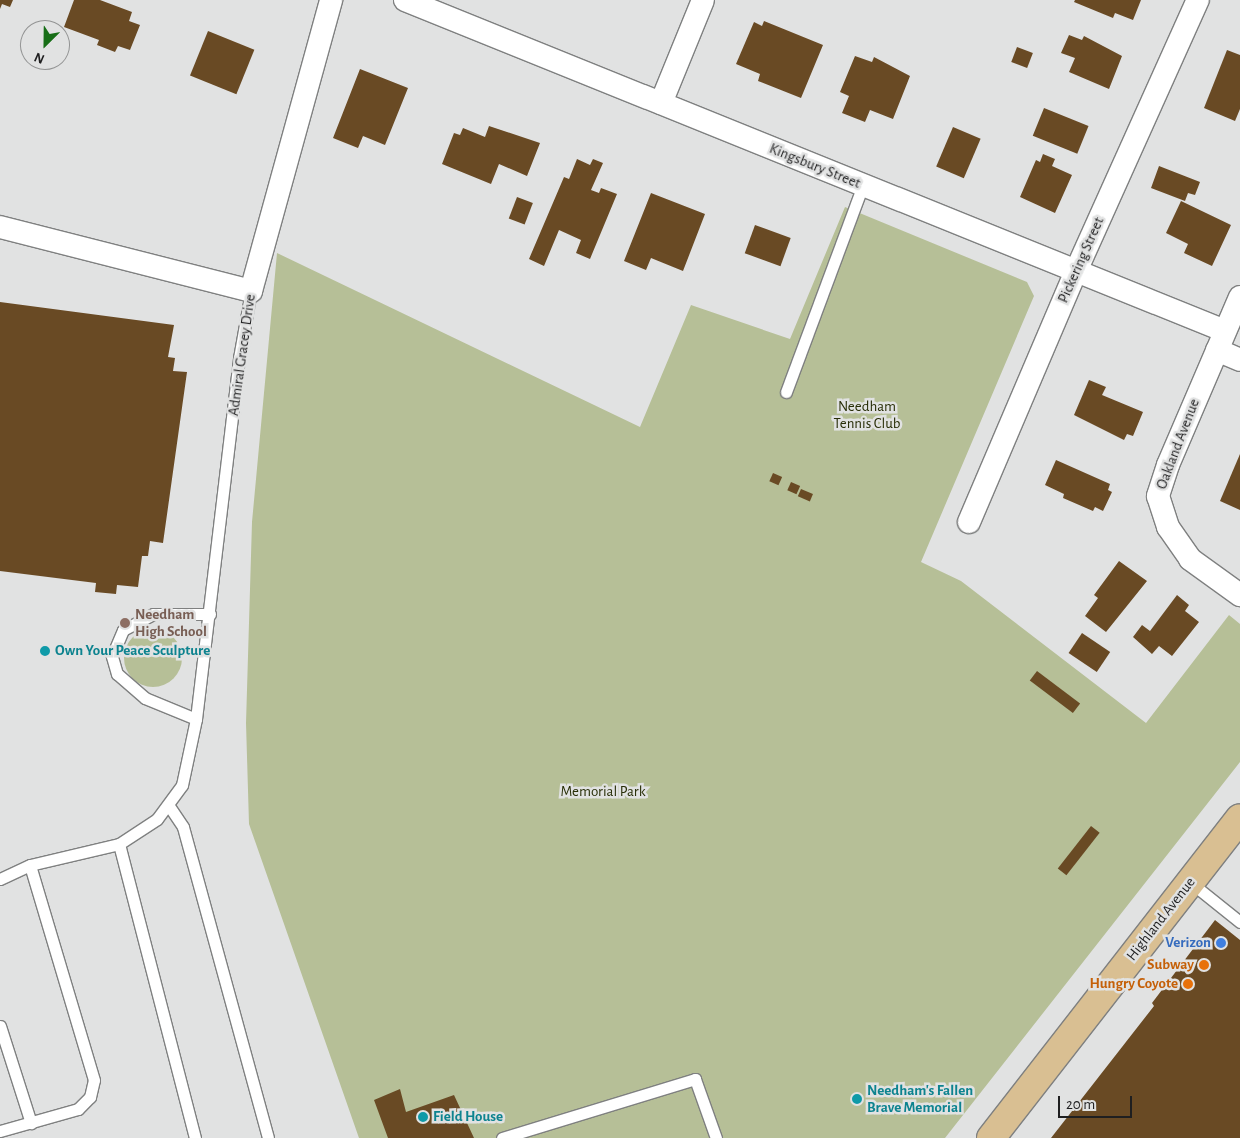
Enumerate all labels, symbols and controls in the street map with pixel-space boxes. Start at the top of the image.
north arrow [20,20,70,70]
text: N [32,50,47,66]
street label: Kingsbury Street [767,140,863,192]
street label: Pickering Street [1054,214,1108,306]
street label: Admiral Gracey Drive [225,293,259,417]
street label: Oakland Avenue [1152,396,1204,492]
park label: Needham Tennis Club [833,397,901,432]
place label: Needham High School [135,605,207,640]
marker: Needham High School [119,617,131,629]
place label: Own Your Peace Sculpture [55,642,210,660]
marker: Own Your Peace Sculpture [39,645,51,657]
park label: Memorial Park [560,783,646,801]
street label: Highland Avenue [1123,874,1199,964]
place label: Verizon [1165,934,1211,952]
marker: Verizon [1215,937,1227,949]
place label: Subway [1147,956,1194,974]
marker: Subway [1198,959,1210,971]
place label: Hungry Coyote [1090,975,1178,993]
marker: Hungry Coyote [1182,978,1194,990]
place label: Needham's Fallen Brave Memorial [867,1081,973,1116]
scale bar [1060,1086,1134,1118]
marker: Needham's Fallen Brave Memorial [851,1093,863,1105]
text: 20 m [1066,1097,1095,1112]
place label: Field House [433,1108,503,1126]
marker: Field House [417,1111,429,1123]

